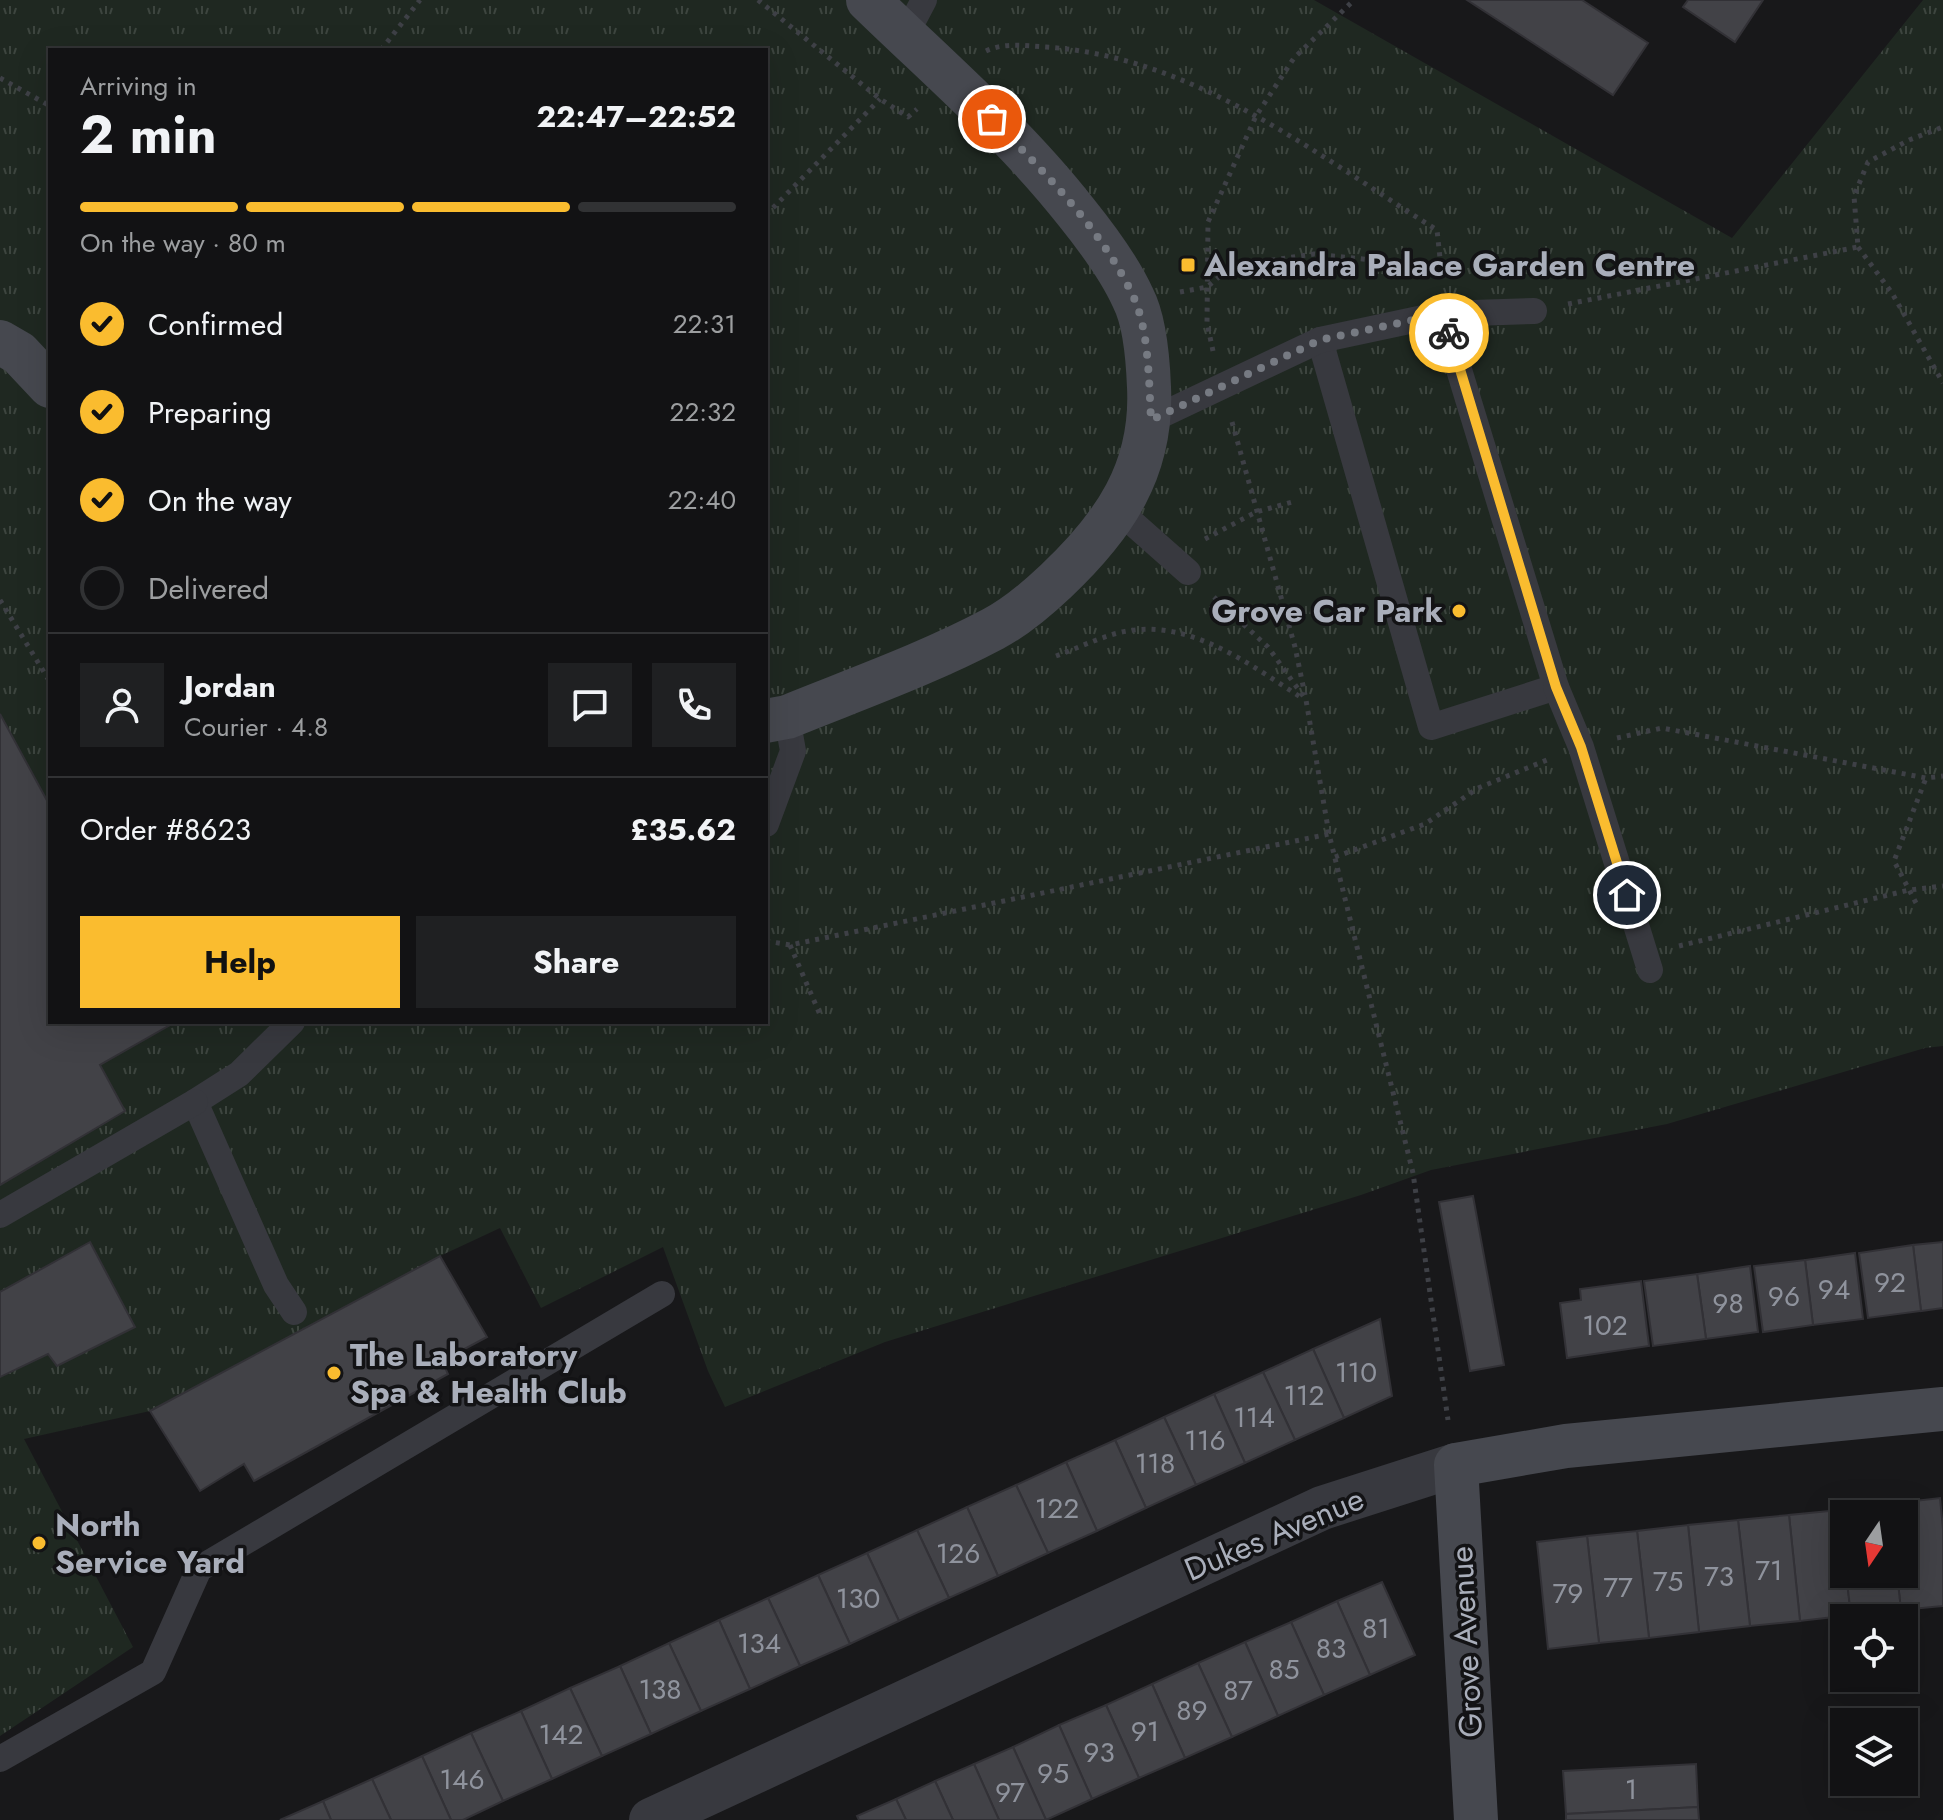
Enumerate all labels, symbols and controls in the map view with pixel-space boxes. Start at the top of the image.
text: Arriving in [80,67,197,105]
pin [958,85,1026,153]
text: 22:47–22:52 [536,95,736,138]
text: 2 min [80,97,217,173]
icon: bag [970,97,1014,141]
text: On the way · 80 m [80,224,286,262]
place label: Alexandra Palace Garden Centre [1203,242,1695,288]
marker: Alexandra Palace Garden Centre [1179,256,1197,274]
courier [1409,293,1489,373]
icon: check [80,302,124,346]
text: Confirmed [148,303,283,346]
text: 22:31 [673,305,736,343]
icon: bike [1427,311,1471,355]
icon: check [80,390,124,434]
text: Preparing [148,391,272,434]
text: 22:32 [670,393,736,431]
icon: check [80,478,124,522]
text: On the way [148,479,292,522]
text: 22:40 [668,481,736,519]
text: Delivered [148,567,269,610]
place label: Grove Car Park [1211,588,1444,634]
marker: Grove Car Park [1450,602,1468,620]
button: person [80,663,164,747]
button: chat [548,663,632,747]
button: phone [652,663,736,747]
text: Jordan [184,665,276,708]
text: Courier · 4.8 [184,708,328,746]
text: Order #8623 [80,808,251,851]
text: £35.62 [630,808,736,851]
pin [1593,861,1661,929]
icon: home [1605,873,1649,917]
button: Help [80,916,400,1008]
button: Share [416,916,736,1008]
house number: 92 [1874,1262,1906,1303]
house number: 94 [1818,1269,1850,1310]
house number: 96 [1768,1276,1800,1317]
house number: 98 [1712,1283,1744,1324]
house number: 102 [1582,1305,1628,1346]
place label: The Laboratory Spa & Health Club [350,1332,627,1415]
house number: 110 [1335,1352,1377,1393]
marker: The Laboratory Spa & Health Club [325,1364,343,1382]
house number: 112 [1283,1375,1325,1416]
house number: 114 [1233,1397,1275,1438]
house number: 116 [1184,1420,1226,1461]
house number: 118 [1135,1443,1175,1484]
street label: Dukes Avenue [1177,1476,1371,1592]
house number: 122 [1035,1488,1079,1529]
north arrow [1830,1500,1918,1588]
map controls [1830,1500,1918,1796]
place label: North Service Yard [55,1502,245,1585]
house number: 126 [936,1533,980,1574]
marker: North Service Yard [30,1534,48,1552]
street label: Grove Avenue [1438,1545,1494,1739]
house number: 71 [1755,1550,1783,1591]
house number: 73 [1704,1556,1734,1597]
house number: 75 [1653,1561,1683,1602]
house number: 77 [1603,1567,1633,1608]
house number: 79 [1553,1573,1583,1614]
house number: 130 [836,1578,880,1619]
button: locate [1830,1604,1918,1692]
house number: 81 [1362,1608,1390,1649]
house number: 134 [737,1623,781,1664]
house number: 83 [1316,1628,1346,1669]
house number: 85 [1268,1649,1300,1690]
house number: 138 [638,1669,682,1710]
house number: 87 [1223,1670,1253,1711]
house number: 89 [1176,1690,1208,1731]
button: layers [1830,1708,1918,1796]
house number: 91 [1131,1711,1159,1752]
house number: 142 [539,1714,583,1755]
house number: 93 [1083,1732,1115,1773]
house number: 95 [1037,1753,1069,1794]
house number: 146 [439,1759,485,1800]
house number: 1 [1625,1769,1637,1810]
house number: 97 [995,1772,1025,1813]

